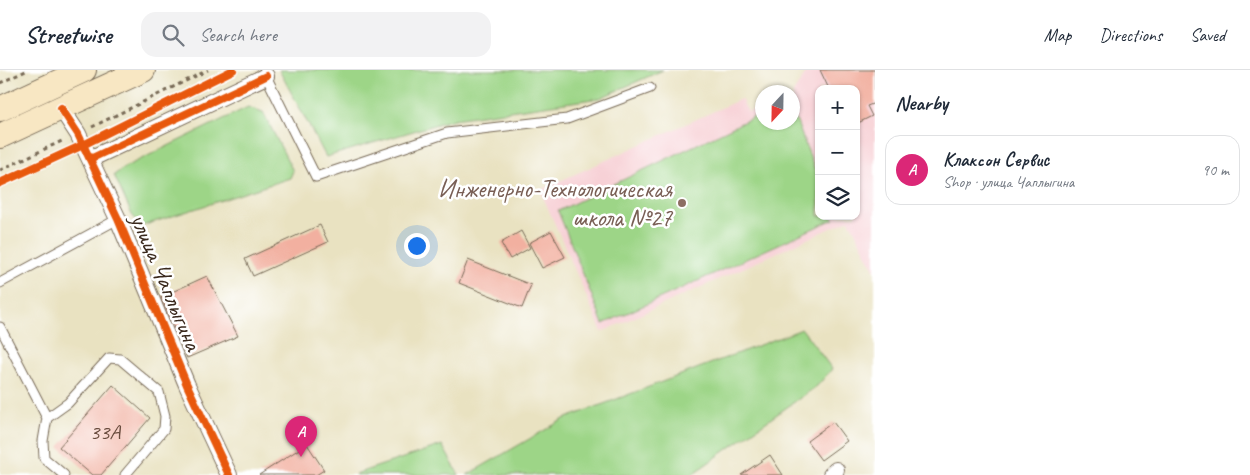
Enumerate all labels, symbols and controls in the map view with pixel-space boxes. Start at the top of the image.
search box [141,12,491,57]
text: Streetwise [25,20,111,50]
icon: search [159,21,187,49]
text: Search here [199,23,277,47]
text: Map [1044,24,1071,46]
text: Directions [1099,24,1162,46]
text: Saved [1190,24,1225,46]
north arrow [755,85,800,130]
map controls [815,85,860,220]
button: + [815,85,860,130]
text: Nearby [895,90,948,116]
button: − [815,130,860,175]
text: Клаксон Сервис [943,148,1049,172]
text: A [908,160,916,180]
text: 90 m [1202,160,1229,180]
text: Shop · улица Чаплыгина [943,172,1074,192]
place label: Инженерно-Технологическая школа №27 [438,173,674,234]
button: layers [815,175,860,220]
marker: Инженерно-Технологическая школа №27 [676,197,688,209]
street label: улица Чаплыгина [122,207,210,357]
your location [404,233,430,259]
pin: A [285,416,317,457]
house number: 33А [90,418,121,446]

